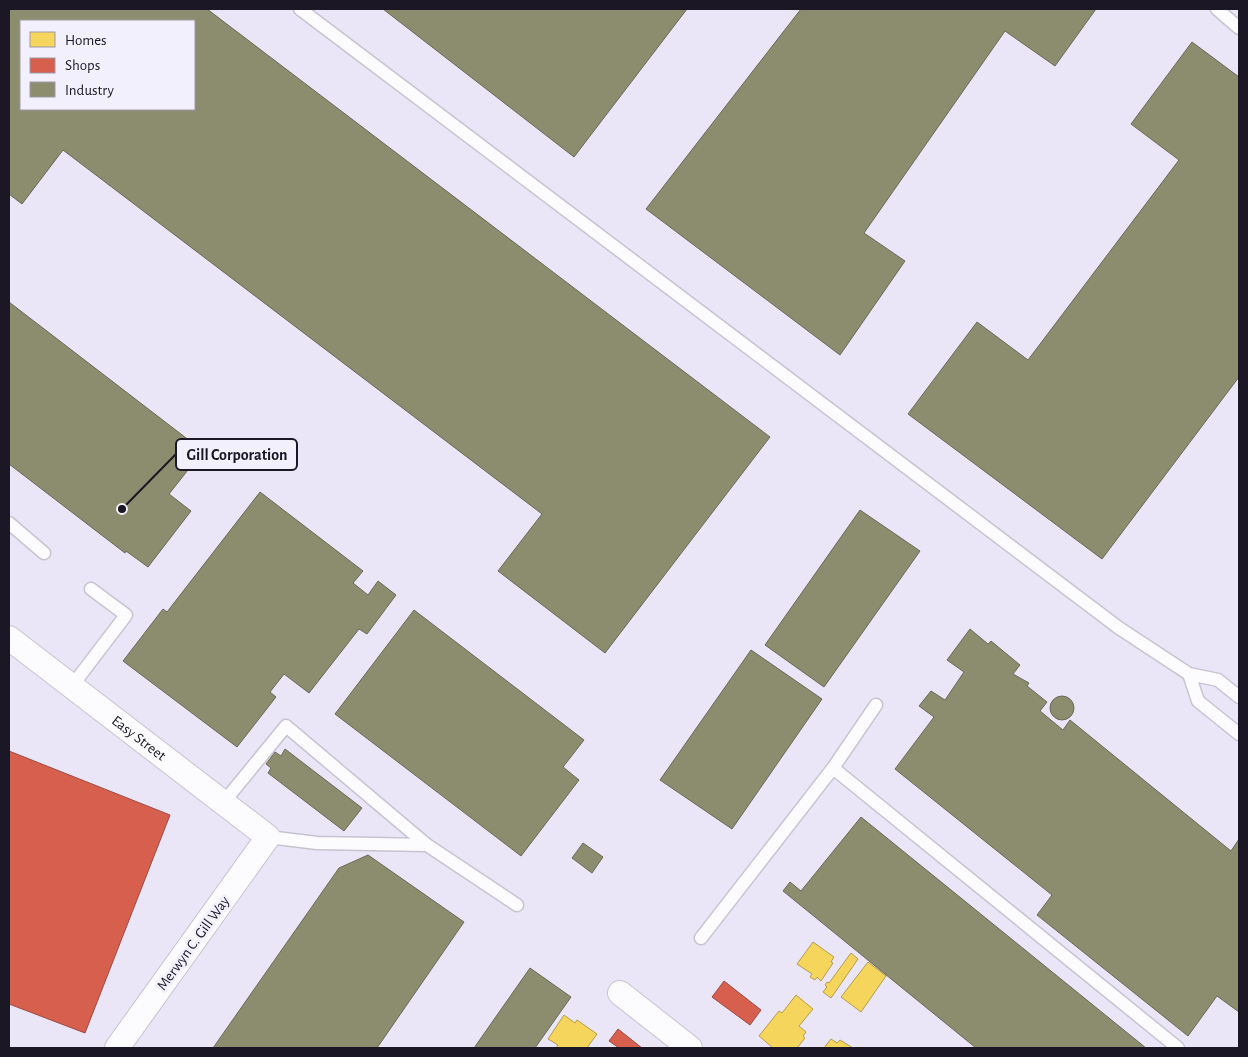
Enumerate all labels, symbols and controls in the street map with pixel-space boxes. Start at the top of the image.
legend [20,20,195,110]
text: Homes [65,33,107,48]
text: Shops [65,58,100,73]
text: Industry [65,83,114,98]
callout: Gill Corporation [176,439,297,470]
text: Gill Corporation [186,447,288,463]
street label: Easy Street [109,713,169,764]
street label: Merwyn C. Gill Way [154,893,233,993]

